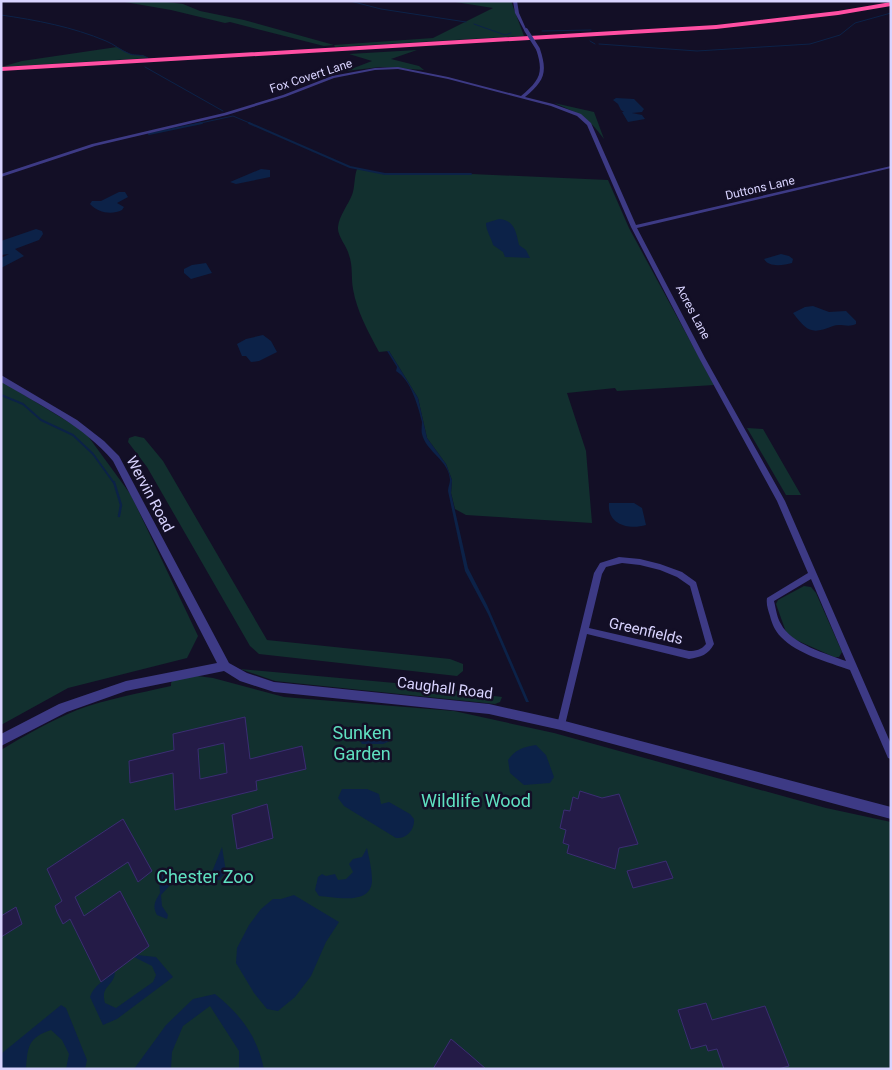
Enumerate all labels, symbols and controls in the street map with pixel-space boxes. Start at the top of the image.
street label: Fox Covert Lane [268,56,354,96]
street label: Duttons Lane [724,173,796,203]
street label: Acres Lane [673,282,713,342]
street label: Wervin Road [122,453,178,535]
street label: Greenfields [607,614,685,648]
street label: Caughall Road [396,673,494,703]
park label: Sunken Garden [333,722,391,764]
park label: Wildlife Wood [421,790,531,811]
park label: Chester Zoo [156,866,254,887]

